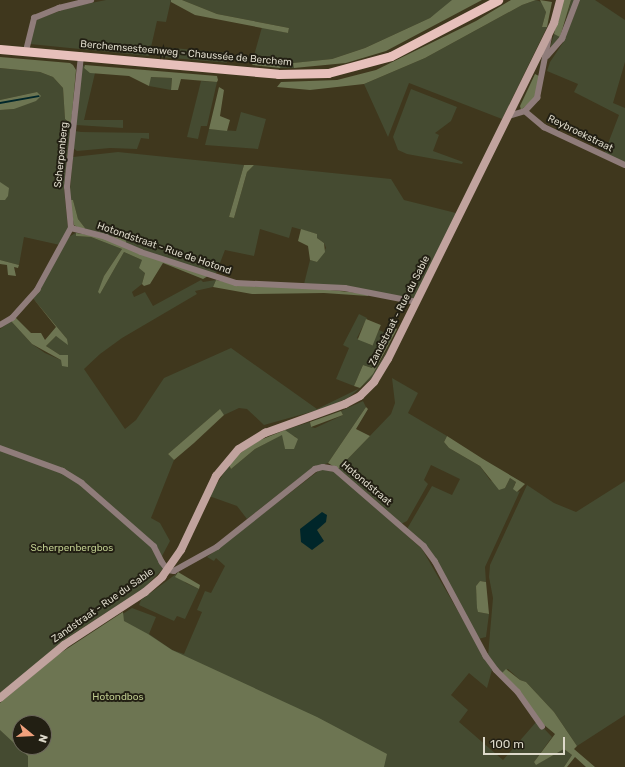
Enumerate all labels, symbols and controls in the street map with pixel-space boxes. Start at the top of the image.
street label: Berchemsesteenweg - Chaussée de Berchem [80,39,292,69]
street label: Reybroekstraat [545,113,615,155]
street label: Scherpenberg [53,122,71,188]
street label: Hotondstraat - Rue de Hotond [95,220,233,278]
street label: Zandstraat - Rue du Sable [367,254,433,368]
street label: Hotondstraat [338,459,394,509]
park label: Scherpenbergbos [31,543,113,555]
street label: Zandstraat - Rue du Sable [50,566,156,646]
park label: Hotondbos [92,692,144,704]
north arrow [12,715,52,755]
scale bar [485,729,567,755]
text: N [36,733,50,744]
text: 100 m [490,737,524,751]

